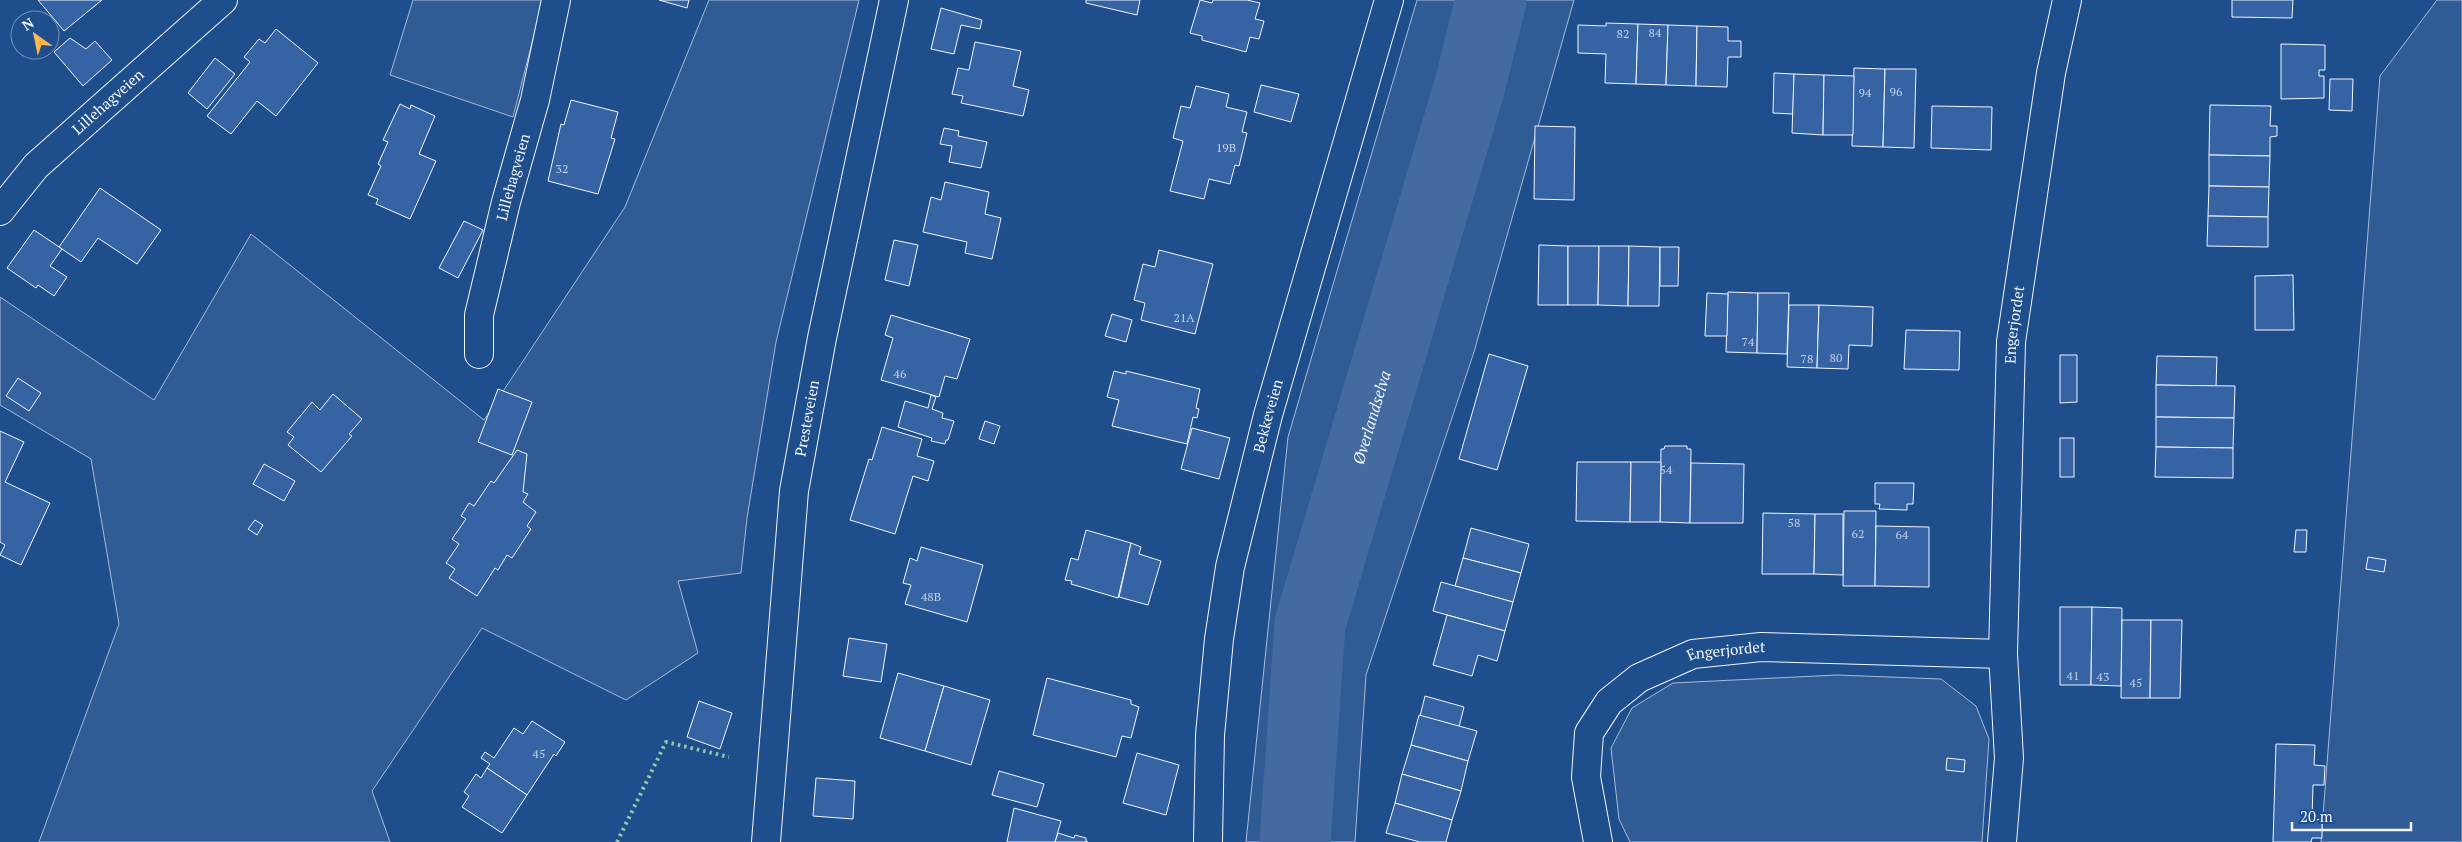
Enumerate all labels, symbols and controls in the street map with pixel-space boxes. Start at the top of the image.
north arrow [10,10,60,60]
text: N [18,13,38,35]
house number: 84 [1649,25,1662,40]
house number: 82 [1617,26,1629,41]
street label: Lillehagveien [67,64,148,138]
house number: 96 [1890,84,1903,99]
house number: 94 [1859,85,1872,100]
street label: Lillehagveien [491,131,534,223]
house number: 19B [1216,140,1236,155]
house number: 32 [556,161,568,176]
street label: Engerjordet [1999,284,2028,364]
house number: 21A [1174,310,1195,325]
house number: 74 [1742,334,1755,349]
house number: 80 [1830,350,1842,365]
house number: 78 [1801,351,1813,366]
house number: 46 [894,366,907,381]
water label: Øverlandselva [1347,368,1396,467]
street label: Bekkeveien [1248,377,1287,455]
street label: Presteveien [790,378,823,458]
house number: 54 [1660,462,1673,477]
house number: 58 [1788,515,1800,530]
house number: 62 [1852,526,1864,541]
house number: 64 [1896,527,1909,542]
house number: 48B [921,589,941,604]
street label: Engerjordet [1683,636,1766,665]
house number: 41 [2067,668,2079,683]
house number: 43 [2097,669,2109,684]
house number: 45 [2130,675,2142,690]
house number: 45 [533,746,545,761]
scale bar [2292,800,2411,832]
text: 20 m [2300,806,2333,826]

